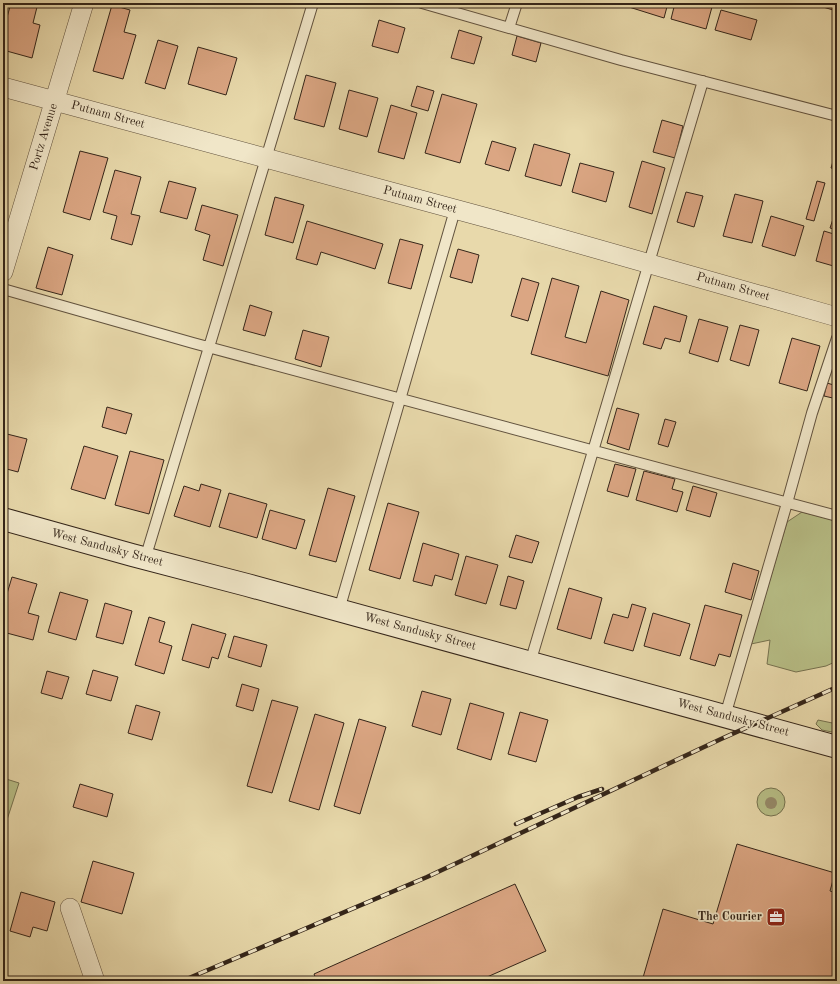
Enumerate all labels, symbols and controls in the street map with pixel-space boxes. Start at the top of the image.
street label: Putnam Street [70,99,146,131]
street label: Portz Avenue [28,102,60,172]
street label: Putnam Street [382,184,458,216]
street label: Putnam Street [695,271,771,303]
street label: West Sandusky Street [50,527,164,569]
street label: West Sandusky Street [363,611,477,653]
street label: West Sandusky Street [676,697,790,739]
office icon: The Courier [765,906,787,928]
place label: The Courier [697,911,762,923]

